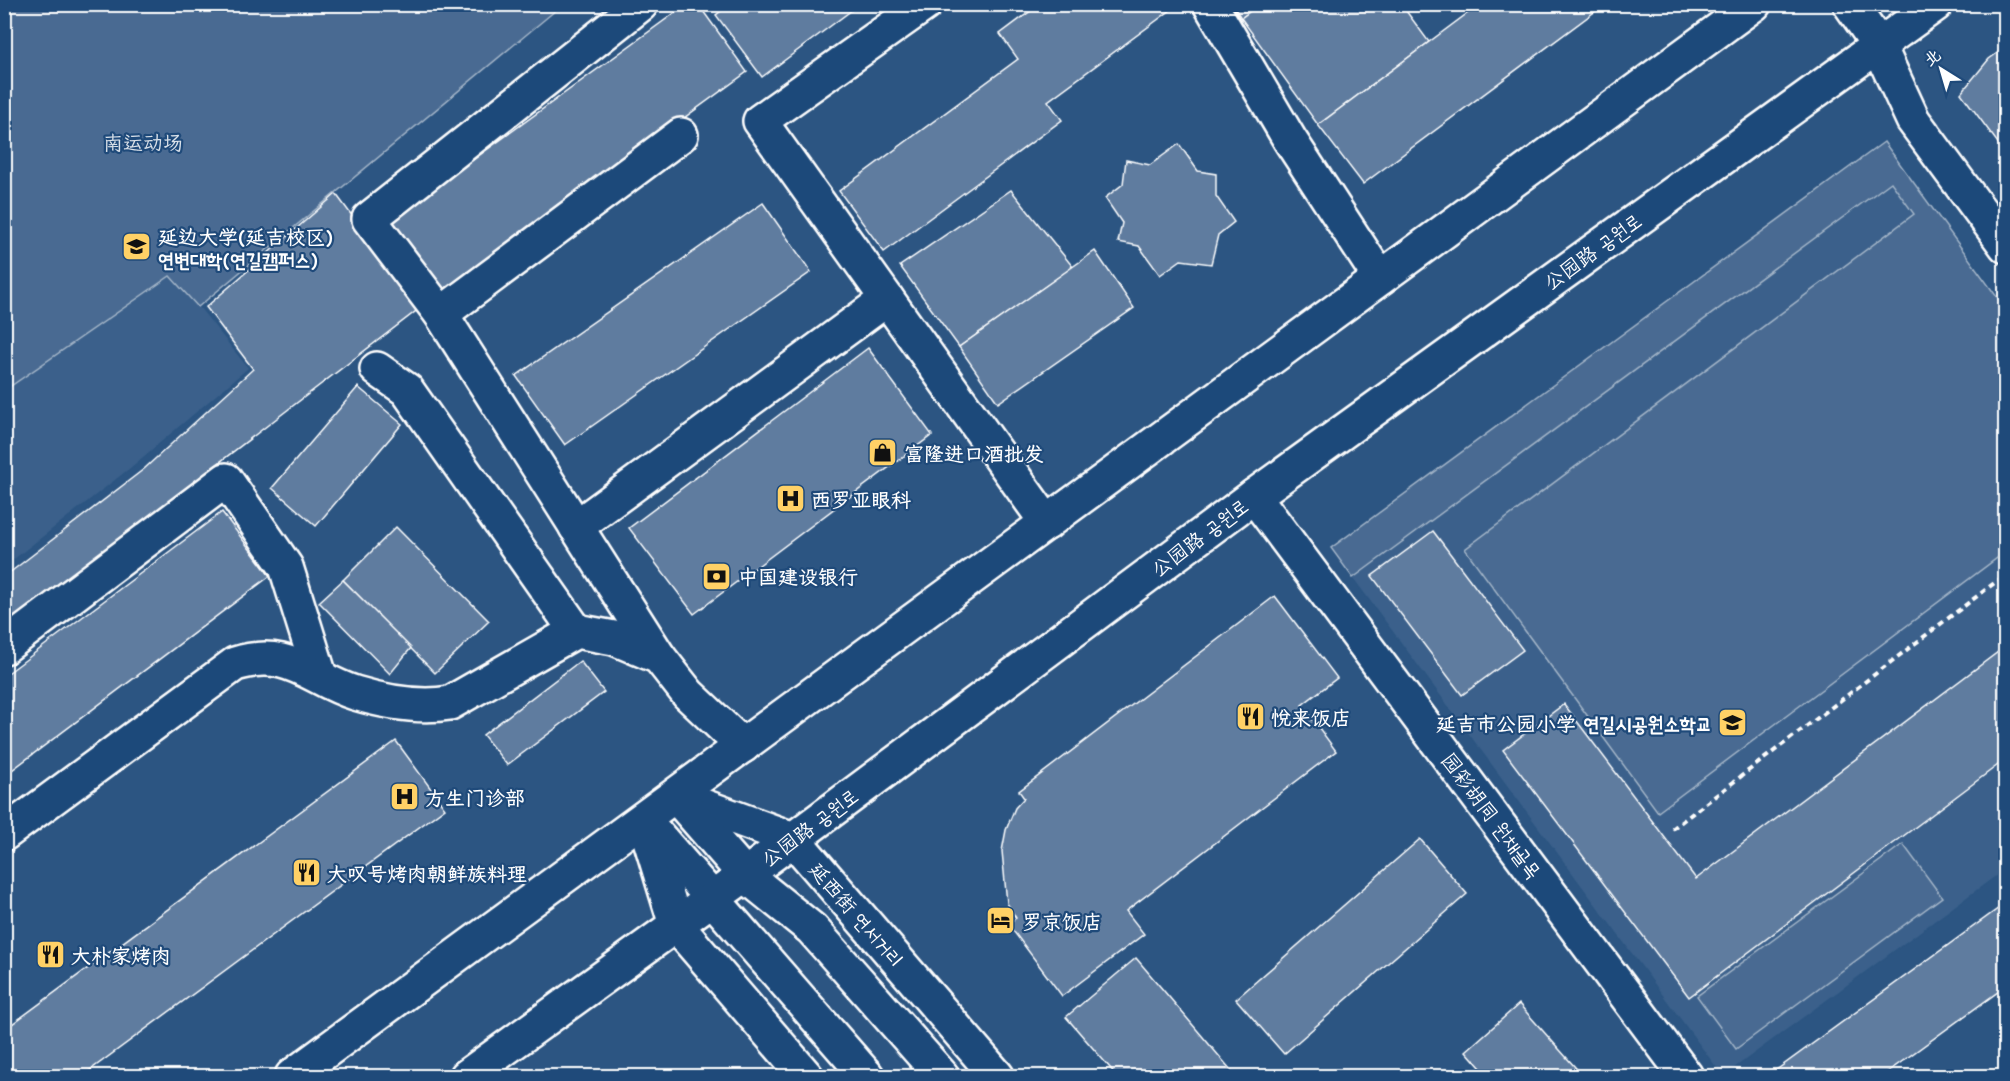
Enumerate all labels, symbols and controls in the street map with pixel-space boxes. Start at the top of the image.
north arrow [1911,39,1971,99]
text: 北 [1919,43,1944,70]
park label: 南运动场 [103,129,183,155]
street label: 公园路 공원로 [1538,207,1646,295]
place label: 延边大学(延吉校区) 연변대학(연길캠퍼스) [158,223,333,272]
school or university icon: 延边大学(延吉校区) 연변대학(연길캠퍼스) [121,231,153,263]
shop icon: 富隆进口酒批发 [867,437,899,469]
place label: 富隆进口酒批发 [904,440,1044,466]
hospital icon: 西罗亚眼科 [774,483,806,515]
place label: 西罗亚眼科 [811,486,911,512]
street label: 公园路 공원로 [1145,492,1253,582]
bank icon: 中国建设银行 [701,560,733,592]
place label: 中国建设银行 [738,563,858,589]
restaurant icon: 悦来饭店 [1234,701,1266,733]
place label: 悦来饭店 [1271,704,1351,730]
school or university icon: 延吉市公园小学 연길시공원소학교 [1717,707,1749,739]
place label: 延吉市公园小学 연길시공원소학교 [1436,710,1712,736]
street label: 园彩胡同 원채골목 [1436,747,1548,883]
hospital icon: 方生门诊部 [388,781,420,813]
street label: 公园路 공원로 [755,782,863,872]
place label: 方生门诊部 [425,784,525,810]
street label: 延西街 연서거리 [804,856,910,972]
restaurant icon: 大叹号烤肉朝鲜族料理 [290,857,322,889]
place label: 大叹号烤肉朝鲜族料理 [327,860,527,886]
hotel icon: 罗京饭店 [985,905,1017,937]
place label: 罗京饭店 [1022,908,1102,934]
restaurant icon: 大朴家烤肉 [34,939,66,971]
place label: 大朴家烤肉 [71,942,171,968]

